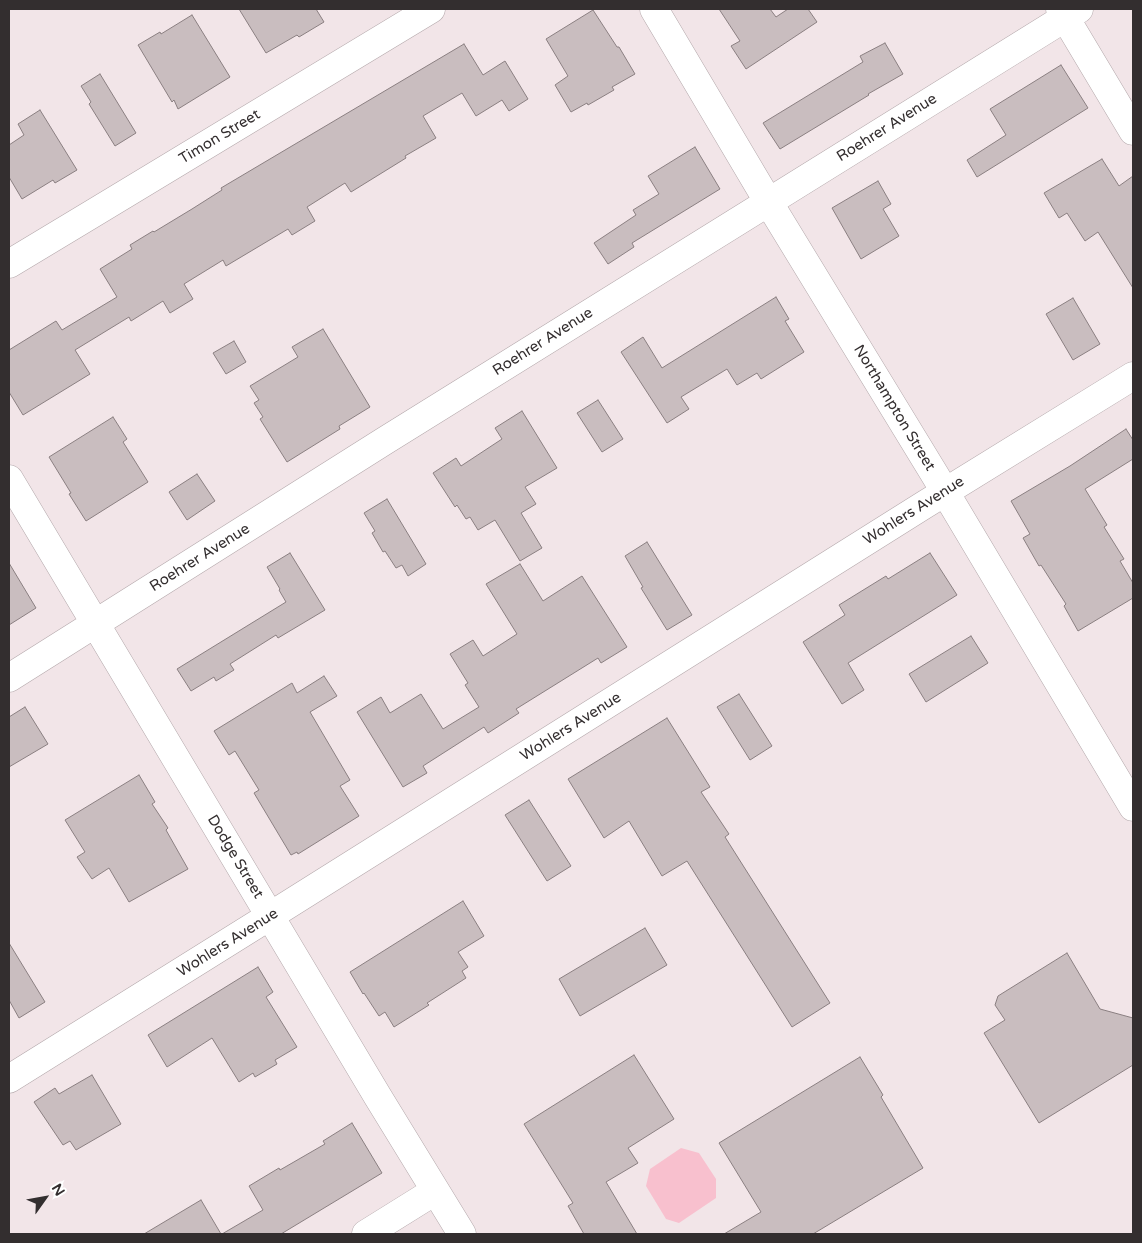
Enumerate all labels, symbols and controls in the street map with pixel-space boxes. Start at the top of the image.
street label: Roehrer Avenue [834,90,940,166]
street label: Timon Street [176,106,264,168]
street label: Roehrer Avenue [490,304,596,380]
street label: Northampton Street [849,342,939,474]
street label: Wohlers Avenue [860,473,968,549]
street label: Roehrer Avenue [147,520,253,596]
street label: Wohlers Avenue [517,689,625,765]
street label: Dodge Street [203,812,267,902]
street label: Wohlers Avenue [174,905,282,981]
north arrow [20,1173,70,1223]
text: N [48,1181,68,1199]

